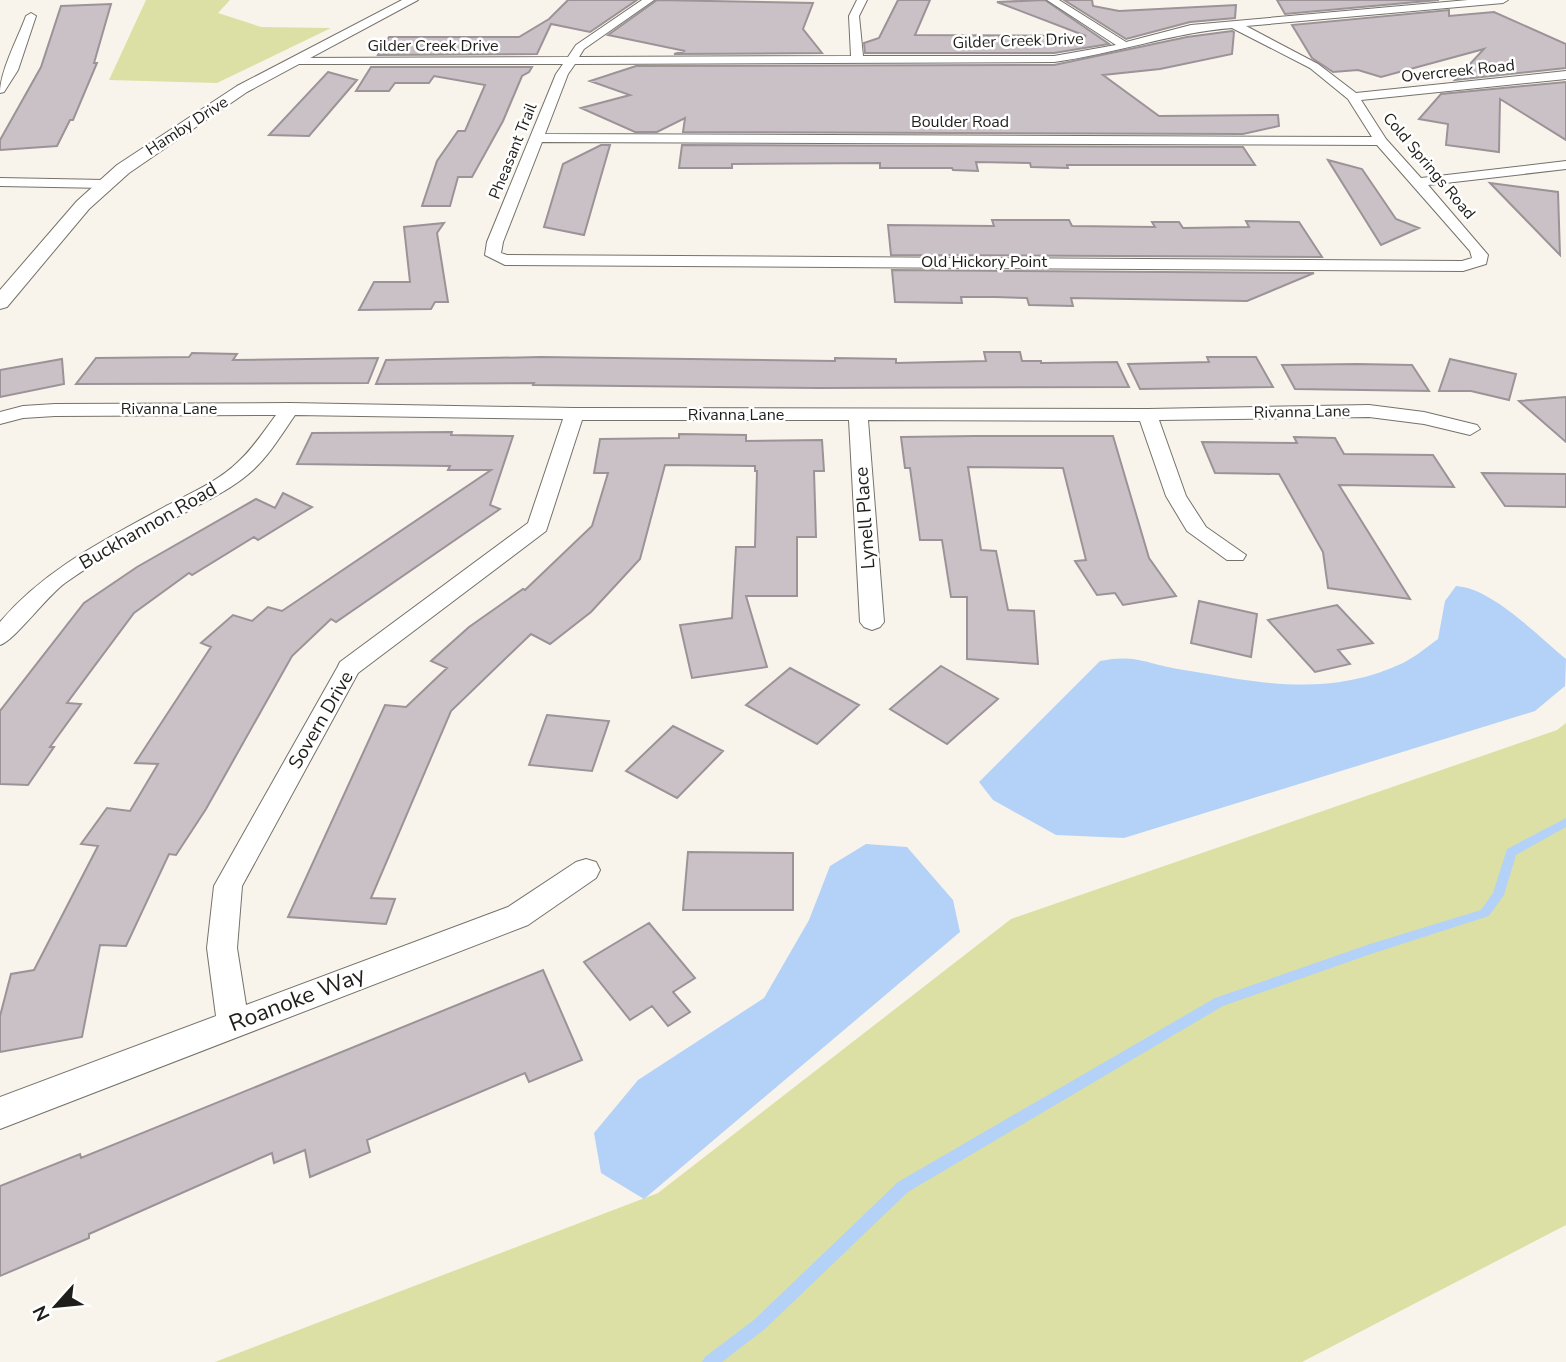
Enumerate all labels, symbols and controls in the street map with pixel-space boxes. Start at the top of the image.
street label: Gilder Creek Drive [952,28,1084,54]
street label: Gilder Creek Drive [367,35,499,57]
street label: Overcreek Road [1400,54,1516,88]
street label: Hamby Drive [142,91,232,161]
street label: Pheasant Trail [484,99,542,202]
street label: Cold Springs Road [1378,108,1480,224]
street label: Boulder Road [911,111,1009,133]
street label: Old Hickory Point [921,251,1047,273]
street label: Rivanna Lane [121,398,217,420]
street label: Rivanna Lane [1254,400,1350,424]
street label: Rivanna Lane [688,404,784,426]
street label: Lynell Place [848,466,882,570]
street label: Buckhannon Road [75,476,221,576]
street label: Sovern Drive [282,666,360,774]
street label: Roanoke Way [225,959,370,1039]
north arrow [21,1271,91,1341]
text: N [27,1301,57,1326]

